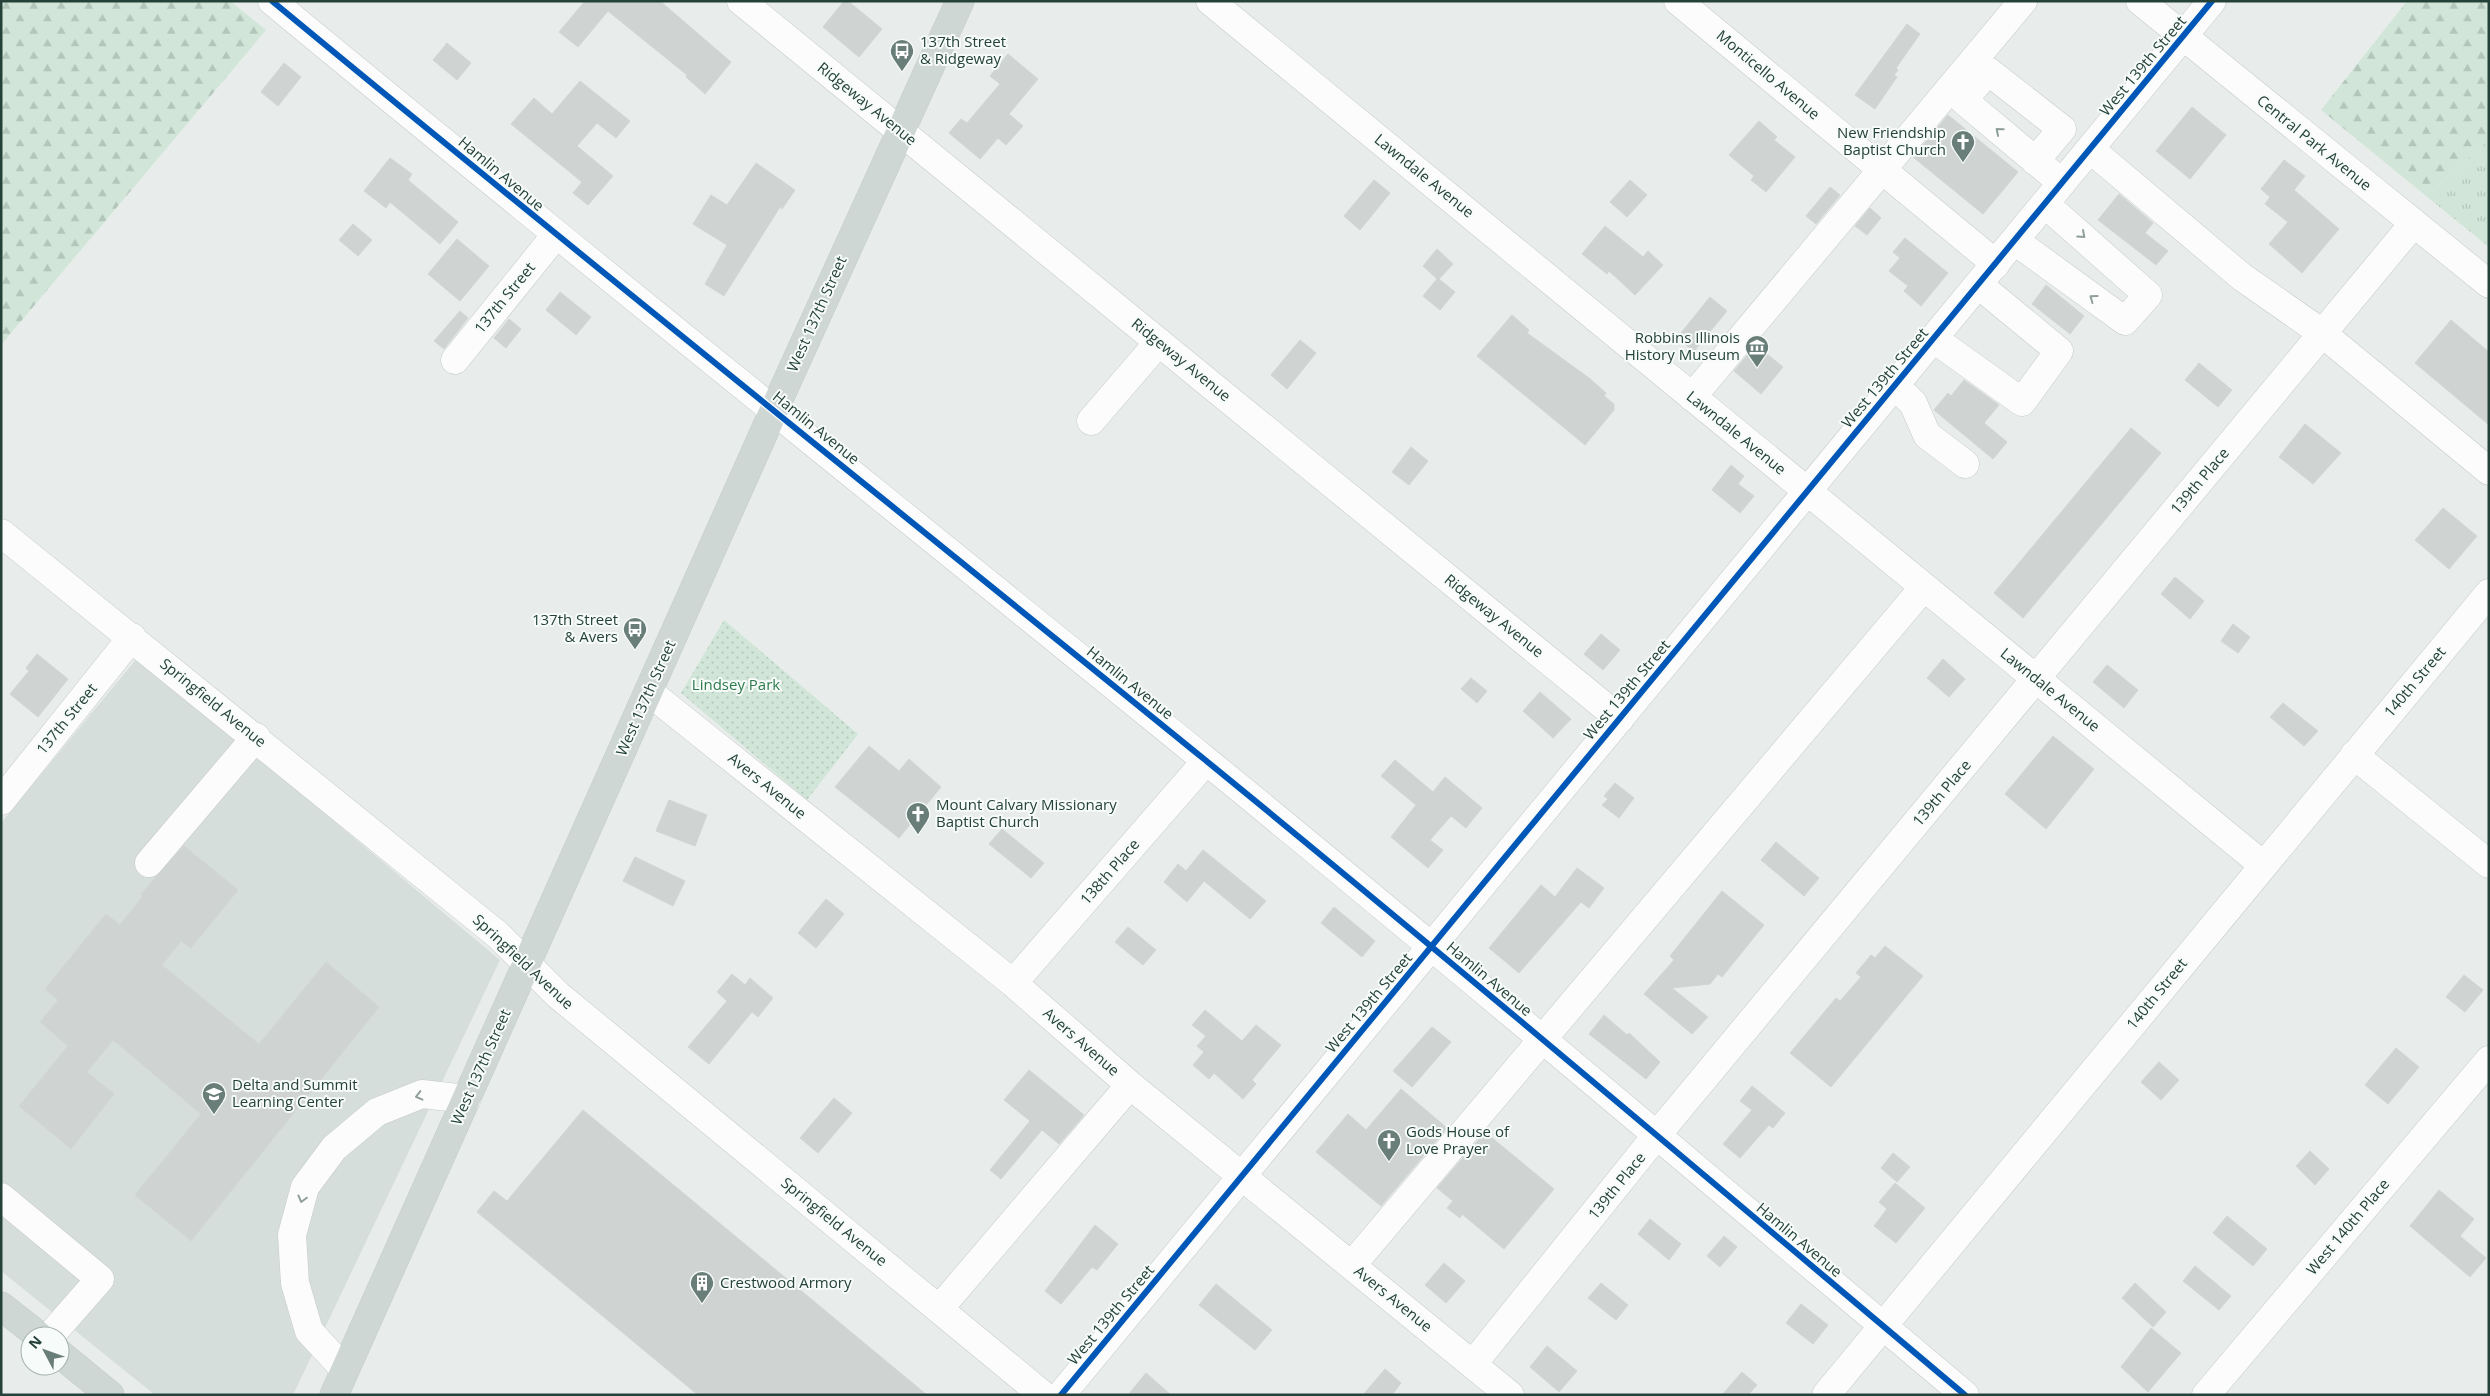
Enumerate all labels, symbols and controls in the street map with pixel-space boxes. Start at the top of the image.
street label: West 139th Street [2094,11,2190,120]
street label: Monticello Avenue [1713,25,1825,123]
place label: 137th Street & Ridgeway [920,31,1006,68]
bus stop icon: 137th Street & Ridgeway [889,38,915,72]
street label: Ridgeway Avenue [814,57,921,150]
street label: Central Park Avenue [2253,90,2376,195]
place label: New Friendship Baptist Church [1837,122,1946,159]
one-way arrow [1996,128,2005,136]
street label: Lawndale Avenue [1371,129,1479,222]
church icon: New Friendship Baptist Church [1950,129,1976,163]
street label: Hamlin Avenue [455,131,549,215]
one-way arrow [2076,230,2085,239]
street label: West 137th Street [782,253,851,375]
street label: 137th Street [469,258,539,337]
one-way arrow [2089,295,2099,304]
street label: Ridgeway Avenue [1128,313,1235,406]
street label: West 139th Street [1836,323,1932,432]
place label: Robbins Illinois History Museum [1625,327,1740,364]
museum icon: Robbins Illinois History Museum [1744,334,1770,368]
street label: Hamlin Avenue [769,386,864,468]
street label: Lawndale Avenue [1683,386,1791,479]
street label: 139th Place [2166,443,2233,518]
street label: Ridgeway Avenue [1441,569,1548,662]
place label: 137th Street & Avers [532,609,618,646]
bus stop icon: 137th Street & Avers [622,616,648,650]
street label: West 139th Street [1578,635,1674,744]
street label: West 137th Street [611,637,680,759]
street label: Hamlin Avenue [1083,641,1178,723]
street label: 140th Street [2379,642,2450,721]
street label: Lawndale Avenue [1997,643,2105,736]
street label: Springfield Avenue [156,653,271,751]
park label: Lindsey Park [692,674,780,694]
street label: 137th Street [31,679,101,758]
street label: Avers Avenue [724,748,811,823]
street label: 139th Place [1908,755,1975,830]
place label: Mount Calvary Missionary Baptist Church [936,794,1117,831]
church icon: Mount Calvary Missionary Baptist Church [905,801,931,835]
street label: 138th Place [1075,834,1143,908]
street label: Springfield Avenue [469,909,578,1013]
street label: Hamlin Avenue [1443,936,1537,1020]
street label: West 139th Street [1320,948,1416,1057]
street label: 140th Street [2121,954,2191,1033]
street label: Avers Avenue [1039,1003,1124,1080]
street label: West 137th Street [446,1006,515,1128]
place label: Delta and Summit Learning Center [232,1074,358,1111]
school or university icon: Delta and Summit Learning Center [201,1081,227,1115]
one-way arrow [415,1090,423,1101]
place label: Gods House of Love Prayer [1406,1121,1510,1158]
church icon: Gods House of Love Prayer [1376,1128,1402,1162]
street label: 139th Place [1583,1148,1649,1223]
street label: Springfield Avenue [777,1172,892,1270]
street label: West 140th Place [2301,1174,2393,1279]
one-way arrow [297,1195,307,1203]
street label: Hamlin Avenue [1753,1197,1847,1281]
street label: West 139th Street [1062,1260,1158,1369]
street label: Avers Avenue [1350,1261,1437,1336]
building icon: Crestwood Armory [689,1270,715,1304]
place label: Crestwood Armory [720,1272,852,1292]
north arrow [20,1326,70,1376]
text: N [24,1332,46,1353]

